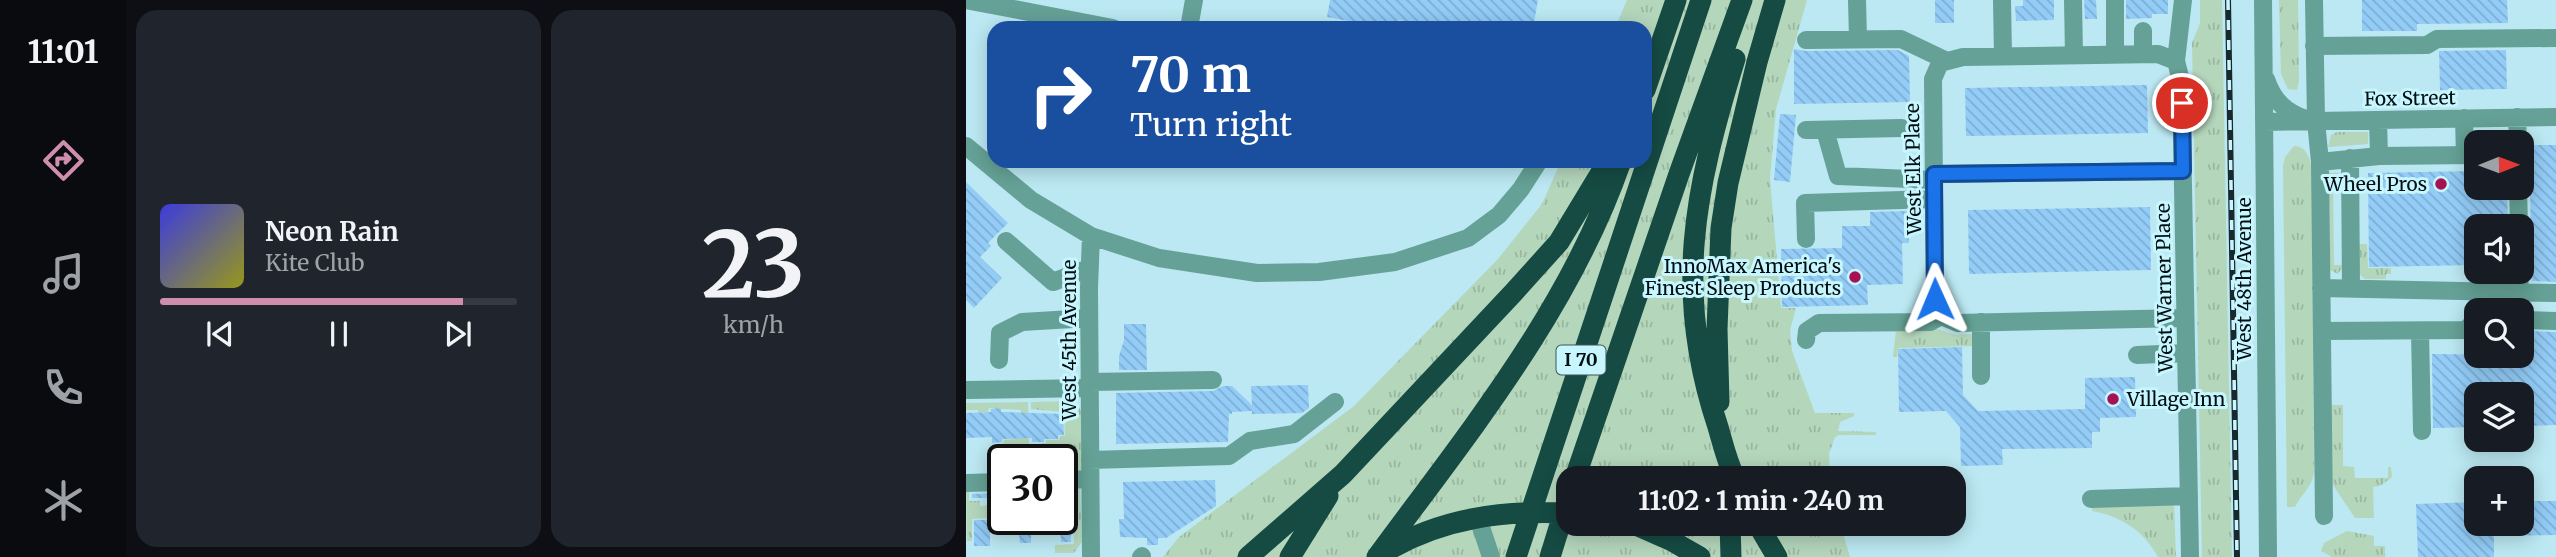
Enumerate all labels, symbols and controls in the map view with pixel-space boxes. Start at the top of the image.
text: 11:01 [27,32,99,72]
text: 70 m [1130,44,1251,105]
icon: right [1015,49,1106,140]
pin [2152,73,2212,133]
icon: arrive [2163,84,2201,122]
street label: Fox Street [2364,85,2457,111]
street label: West Elk Place [1900,103,1926,236]
text: Turn right [1130,105,1292,145]
north arrow [2464,130,2534,200]
map controls [2464,130,2534,536]
icon: directions [39,136,88,185]
place label: Wheel Pros [2323,172,2427,196]
marker: Wheel Pros [2433,176,2449,192]
street label: West 48th Avenue [2232,197,2256,362]
street label: West Warner Place [2151,203,2177,374]
text: 23 [702,207,805,322]
button: sound [2464,214,2534,284]
text: Neon Rain [265,215,399,248]
text: Kite Club [265,248,364,277]
icon: music [39,249,88,298]
place label: InnoMax America's Finest Sleep Products [1645,254,1841,300]
street label: West 45th Avenue [1057,259,1081,421]
position arrow [1898,262,1972,336]
marker: InnoMax America's Finest Sleep Products [1847,269,1863,285]
button: search [2464,298,2534,368]
text: km/h [723,310,784,339]
icon: previous [201,315,239,353]
icon: pause [320,315,358,353]
icon: next [439,315,477,353]
road number: I 70 [1556,346,1606,374]
icon: phone [39,363,88,412]
button: layers [2464,382,2534,452]
place label: Village Inn [2126,387,2226,411]
marker: Village Inn [2105,391,2121,407]
speed limit sign: 30 [987,444,1078,535]
button: + [2464,466,2534,536]
icon: climate [39,476,88,525]
text: 11:02 · 1 min · 240 m [1638,484,1884,517]

